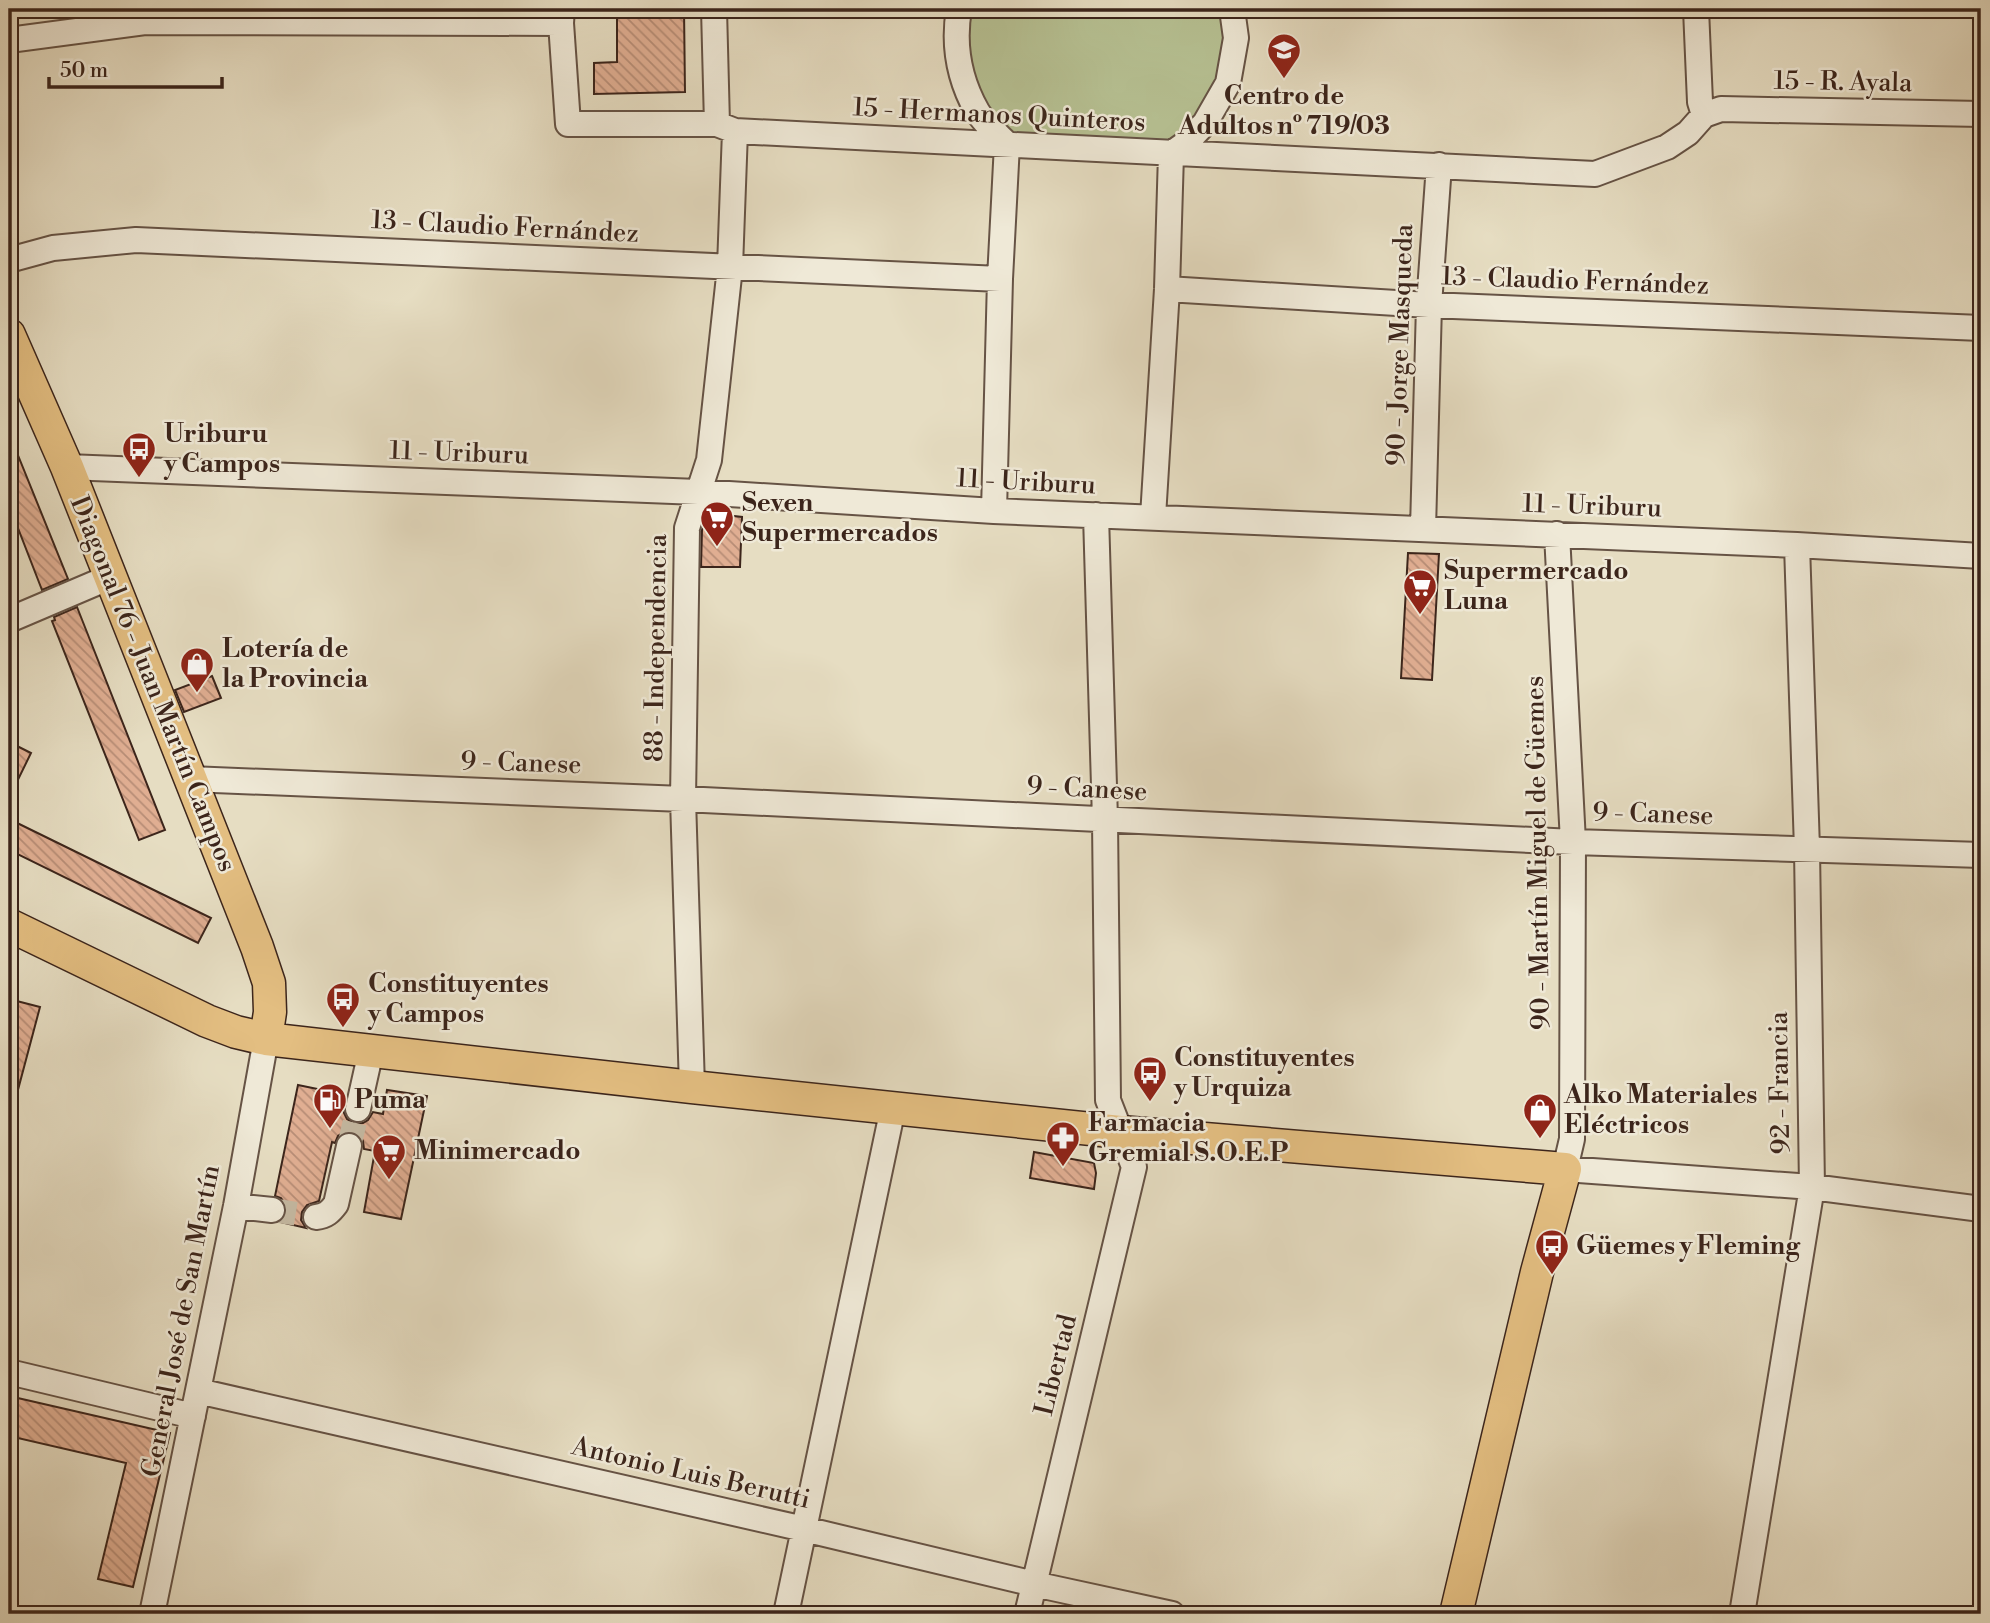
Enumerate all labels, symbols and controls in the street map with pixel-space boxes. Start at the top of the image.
school or university icon: Centro de Adultos nº 719/03 [1265,31,1303,80]
scale bar [49,46,222,90]
text: 50 m [60,58,108,84]
street label: 15 - R. Ayala [1773,65,1913,99]
place label: Centro de Adultos nº 719/03 [1177,80,1390,142]
street label: 15 - Hermanos Quinteros [852,91,1146,139]
street label: 13 - Claudio Fernández [370,204,640,250]
street label: 90 - Jorge Masqueda [1380,223,1420,466]
street label: 13 - Claudio Fernández [1440,260,1710,302]
place label: Uriburu y Campos [163,418,280,480]
bus stop icon: Uriburu y Campos [120,430,158,479]
street label: 11 - Uriburu [389,435,530,471]
street label: 11 - Uriburu [955,462,1097,502]
place label: Seven Supermercados [742,487,938,549]
street label: 11 - Uriburu [1522,488,1663,524]
street label: Diagonal 76 - Juan Martín Campos [63,492,243,876]
supermarket icon: Seven Supermercados [698,499,736,548]
street label: 88 - Independencia [638,533,674,762]
place label: Supermercado Luna [1444,555,1629,617]
supermarket icon: Supermercado Luna [1401,567,1439,616]
place label: Lotería de la Provincia [222,633,369,695]
shop icon: Lotería de la Provincia [178,645,216,694]
street label: 90 - Martín Miguel de Güemes [1519,676,1557,1030]
street label: 9 - Canese [460,745,582,781]
street label: 9 - Canese [1026,770,1148,808]
street label: 9 - Canese [1592,796,1714,832]
place label: Constituyentes y Campos [367,968,549,1030]
bus stop icon: Constituyentes y Campos [324,980,362,1029]
street label: 92 - Francia [1763,1010,1797,1155]
place label: Constituyentes y Urquiza [1173,1042,1355,1104]
bus stop icon: Constituyentes y Urquiza [1131,1054,1169,1103]
place label: Alko Materiales Eléctricos [1563,1079,1757,1141]
fuel station icon: Puma [311,1081,349,1130]
place label: Puma [354,1084,427,1116]
shop icon: Alko Materiales Eléctricos [1521,1091,1559,1140]
place label: Farmacia Gremial S.O.E.P [1088,1107,1289,1169]
pharmacy icon: Farmacia Gremial S.O.E.P [1044,1119,1082,1168]
supermarket icon: Minimercado [370,1132,408,1181]
place label: Minimercado [414,1135,581,1167]
street label: General José de San Martín [135,1162,227,1480]
bus stop icon: Güemes y Fleming [1533,1227,1571,1276]
place label: Güemes y Fleming [1576,1230,1801,1262]
street label: Libertad [1028,1311,1084,1419]
street label: Antonio Luis Berutti [568,1430,813,1516]

